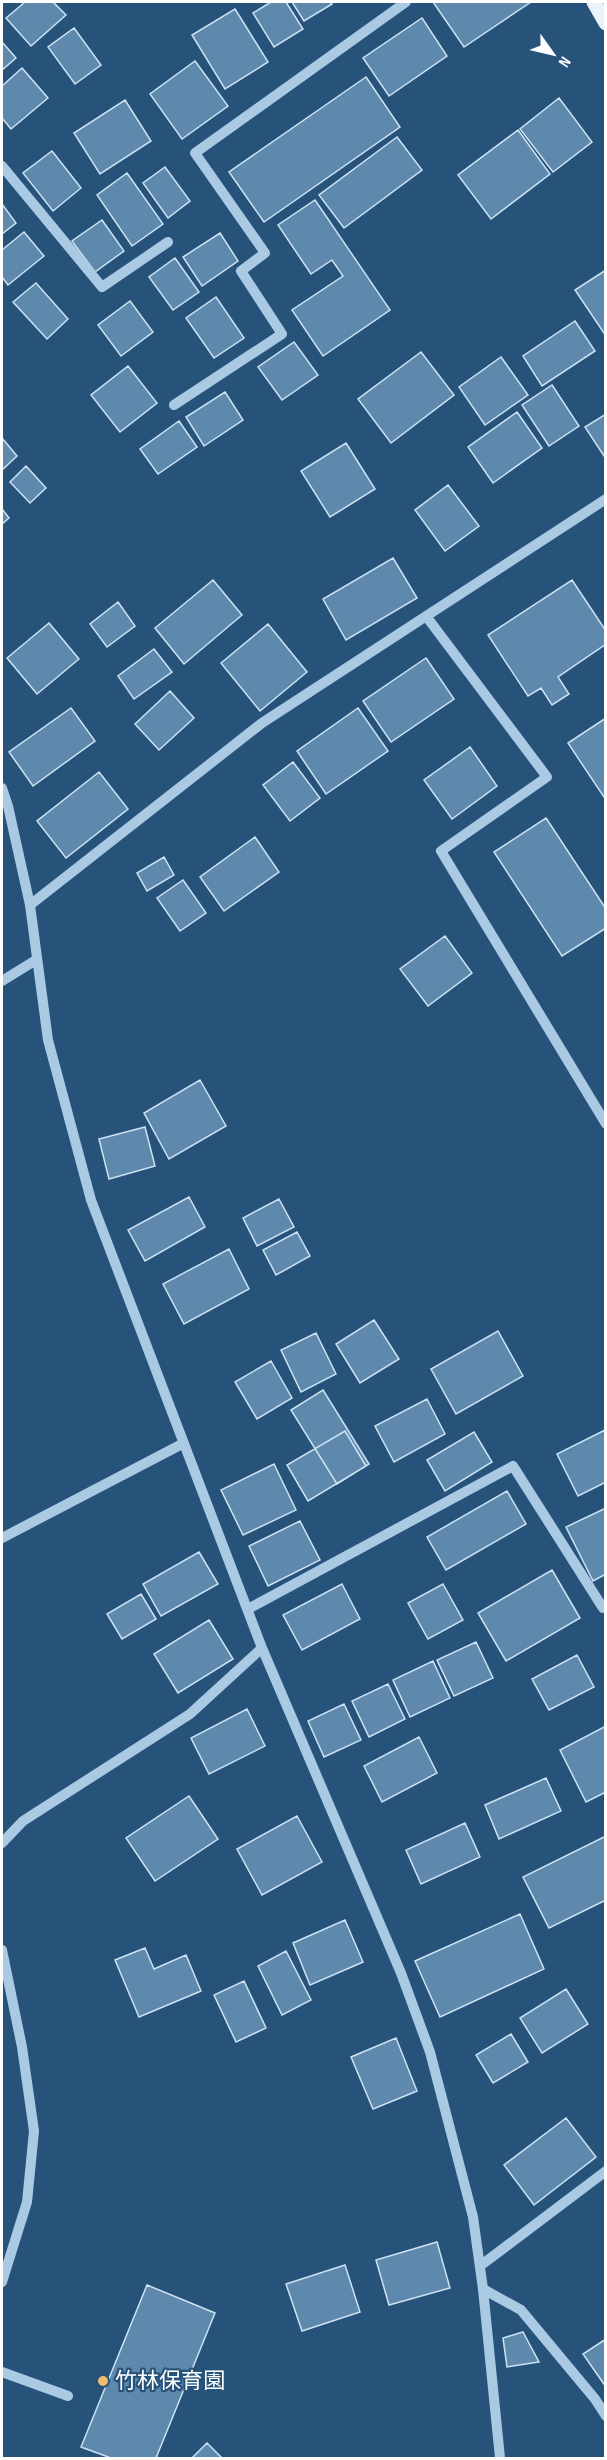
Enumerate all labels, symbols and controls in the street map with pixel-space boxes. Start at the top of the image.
north arrow [523,24,583,84]
text: N [554,53,574,70]
place label: 竹林保育園 [115,2368,225,2395]
marker: 竹林保育園 [96,2374,110,2388]

